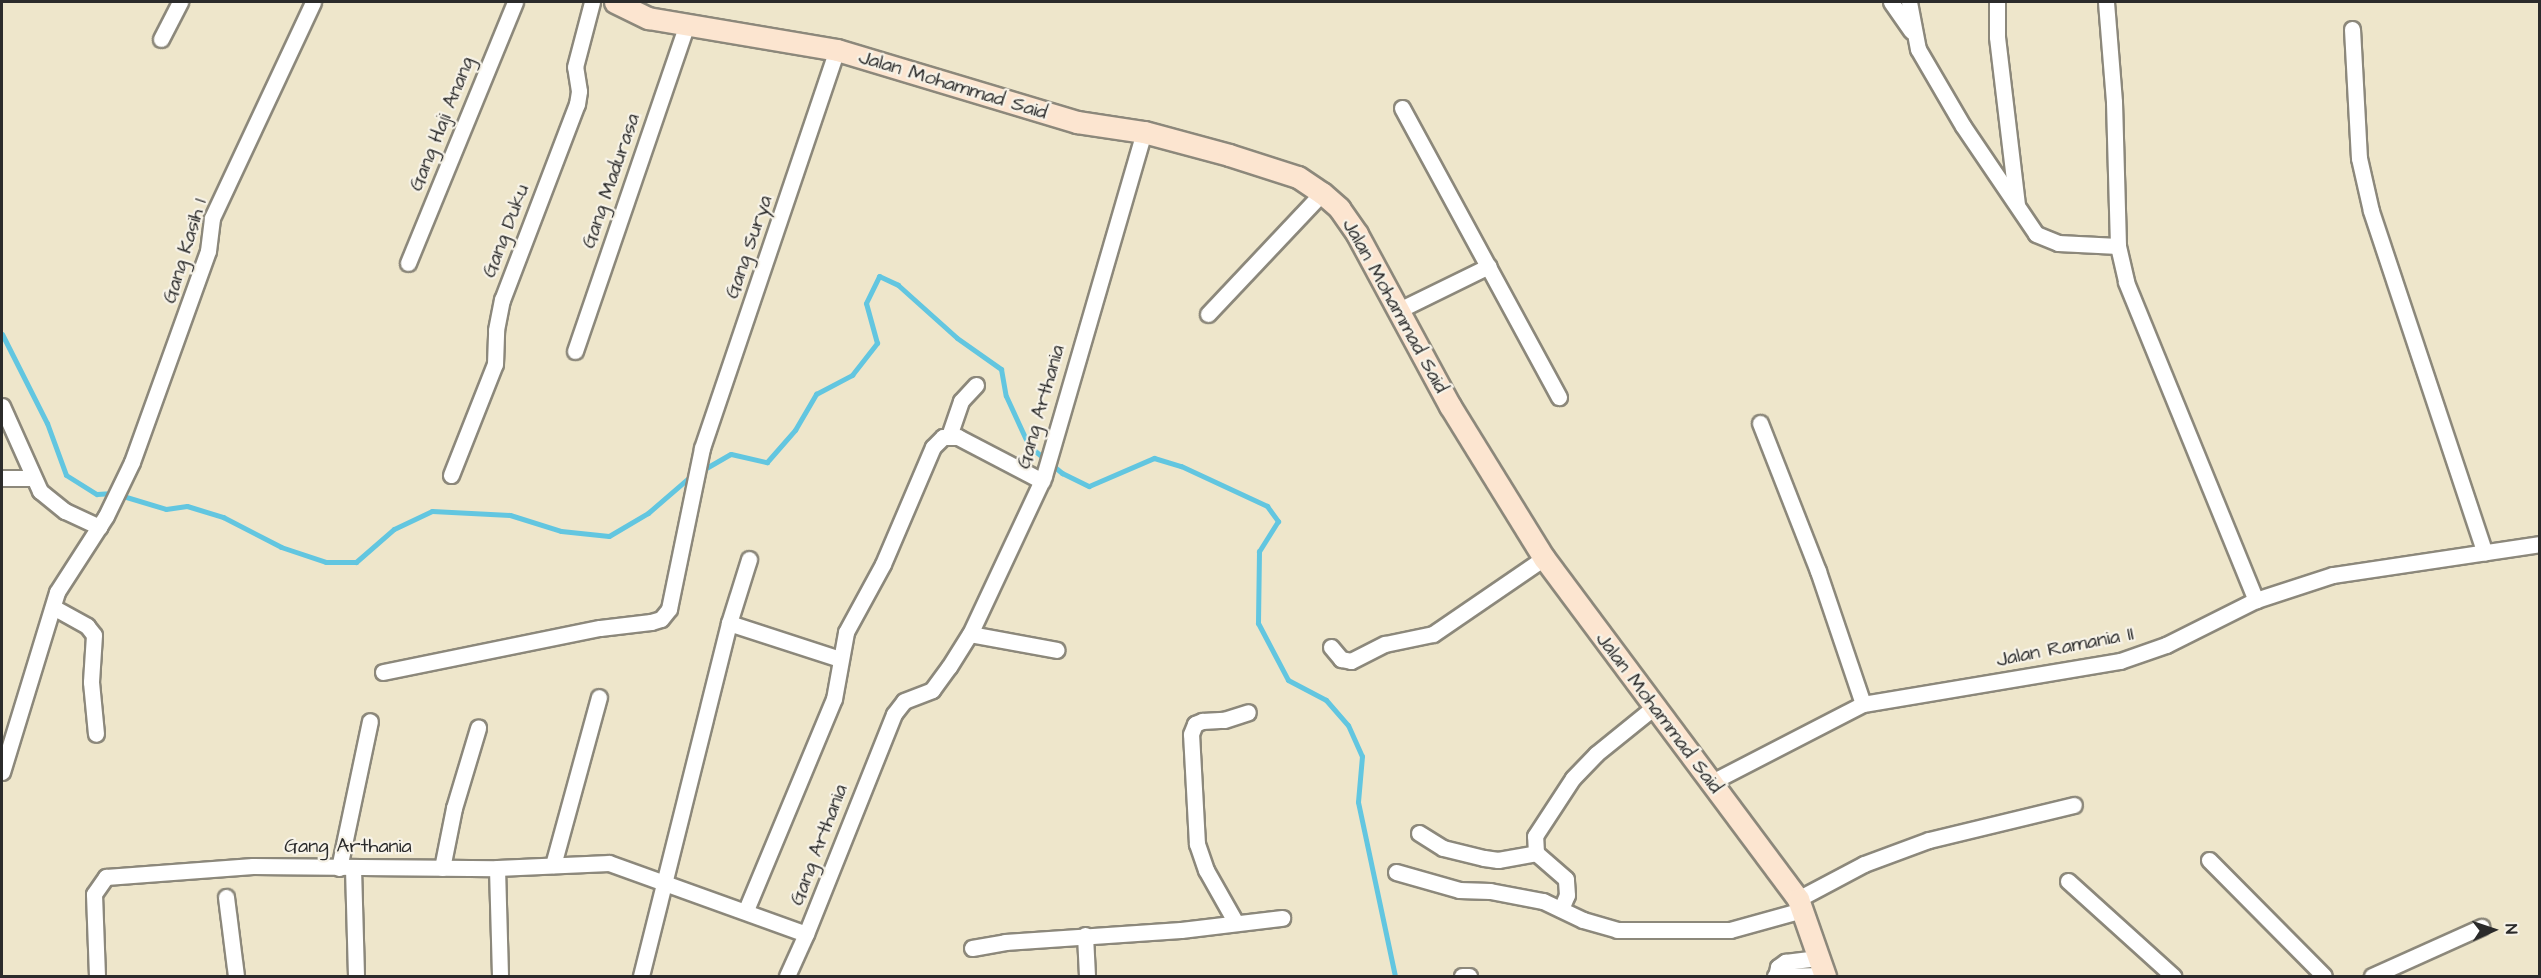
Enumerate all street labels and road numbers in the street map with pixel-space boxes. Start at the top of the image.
street label: Jalan Mohammad Said [856,45,1050,125]
street label: Gang Haji Anang [404,53,480,195]
street label: Gang Madurasa [577,110,645,252]
street label: Gang Duku [477,181,535,281]
street label: Gang Surya [720,192,778,302]
street label: Gang Kasih 1 [158,196,212,306]
street label: Jalan Mohammad Said [1337,215,1453,397]
street label: Gang Arthania [1012,342,1070,472]
street label: Jalan Ramania II [1994,622,2136,672]
street label: Jalan Mohammad Said [1590,628,1728,798]
street label: Gang Arthania [785,781,853,909]
street label: Gang Arthania [284,834,412,858]

